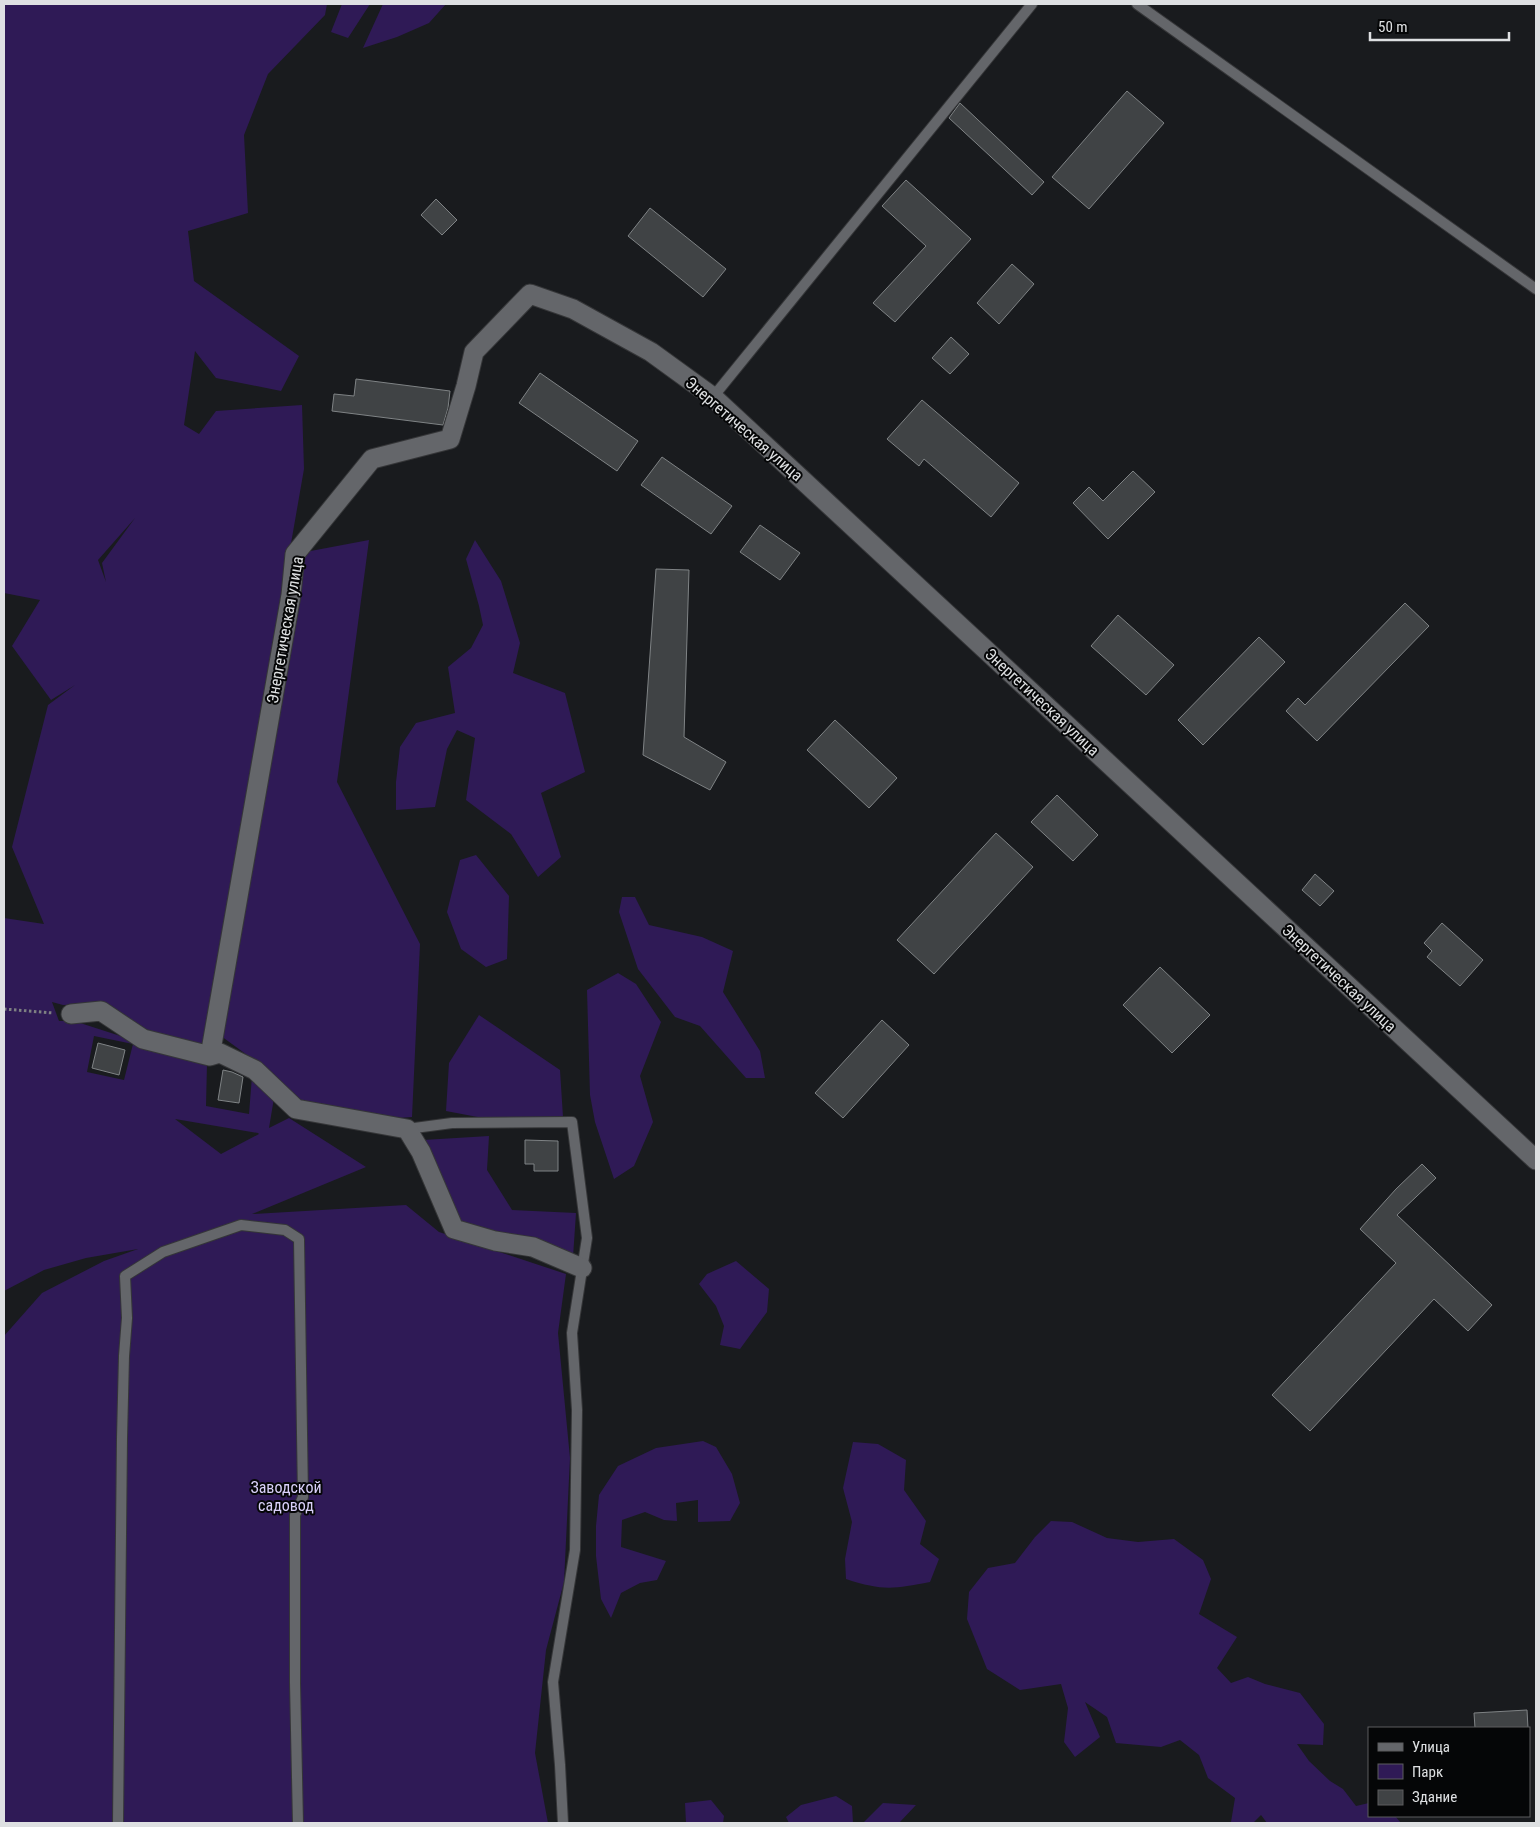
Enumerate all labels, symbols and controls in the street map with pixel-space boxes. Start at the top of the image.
scale bar [1370,10,1509,42]
text: 50 m [1378,18,1408,36]
street label: Энергетическая улица [681,373,807,485]
street label: Энергетическая улица [263,555,307,705]
street label: Энергетическая улица [981,644,1103,760]
street label: Энергетическая улица [1278,920,1400,1036]
park label: Заводской садовод [250,1478,322,1515]
legend [1368,1727,1530,1817]
text: Улица [1412,1738,1450,1756]
text: Парк [1412,1763,1443,1781]
text: Здание [1412,1788,1457,1806]

